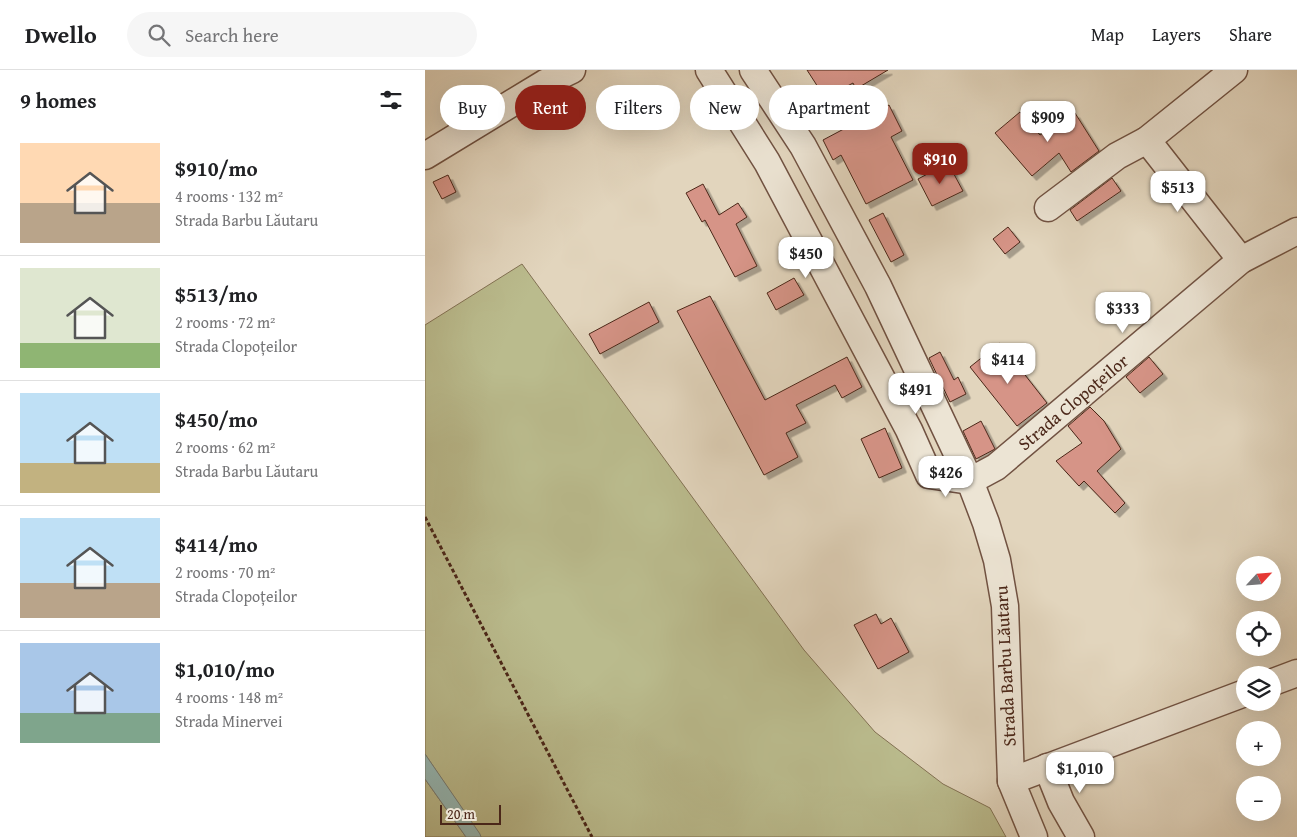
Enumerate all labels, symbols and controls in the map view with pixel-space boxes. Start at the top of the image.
search box [127,12,477,57]
text: Dwello [25,17,97,52]
icon: search [145,21,173,49]
text: Search here [185,21,279,49]
text: Map [1091,21,1124,48]
text: Layers [1152,21,1201,48]
text: Share [1229,21,1272,48]
text: 9 homes [20,85,96,116]
chip: Buy [440,85,505,130]
chip: Rent [515,85,586,130]
chip: Filters [596,85,680,130]
chip: New [690,85,759,130]
chip: Apartment [769,85,888,130]
icon: filters [377,86,405,114]
pin: $909 [1018,100,1078,143]
text: $909 [1031,105,1065,129]
pin: $910 [910,142,970,185]
text: $910 [923,147,957,171]
text: $910/mo [175,153,258,184]
icon: home [60,163,120,223]
pin: $513 [1148,170,1208,213]
text: $513 [1161,175,1195,199]
text: 4 rooms · 132 m² [175,184,283,208]
text: Strada Barbu Lăutaru [175,208,318,232]
pin: $450 [776,236,836,279]
text: $450 [789,241,823,265]
text: $513/mo [175,279,258,310]
icon: home [60,288,120,348]
pin: $333 [1093,292,1153,334]
text: $333 [1106,296,1140,320]
text: 2 rooms · 72 m² [175,310,275,334]
text: Strada Clopoțeilor [175,334,297,358]
pin: $414 [978,342,1038,385]
text: $414 [991,347,1025,371]
street label: Strada Clopoțeilor [1012,347,1135,457]
pin: $491 [886,372,946,415]
text: $491 [899,377,933,401]
text: $450/mo [175,404,258,435]
icon: home [60,413,120,473]
text: 2 rooms · 62 m² [175,435,275,459]
pin: $426 [916,456,976,498]
text: Strada Barbu Lăutaru [175,459,318,483]
text: $426 [929,460,963,484]
text: $414/mo [175,529,258,560]
icon: home [60,538,120,598]
north arrow [1236,556,1281,601]
map controls [1236,556,1281,821]
text: 2 rooms · 70 m² [175,560,275,584]
text: Strada Clopoțeilor [175,584,297,608]
street label: Strada Barbu Lăutaru [987,585,1023,747]
button: locate [1236,611,1281,656]
text: $1,010/mo [175,654,275,685]
icon: home [60,663,120,723]
button: layers [1236,666,1281,711]
text: 4 rooms · 148 m² [175,685,283,709]
text: Strada Minervei [175,709,282,733]
button: + [1236,721,1281,766]
pin: $1,010 [1039,752,1121,794]
text: $1,010 [1057,756,1103,780]
button: − [1236,776,1281,821]
scale bar [440,802,501,825]
text: 20 m [447,804,475,824]

